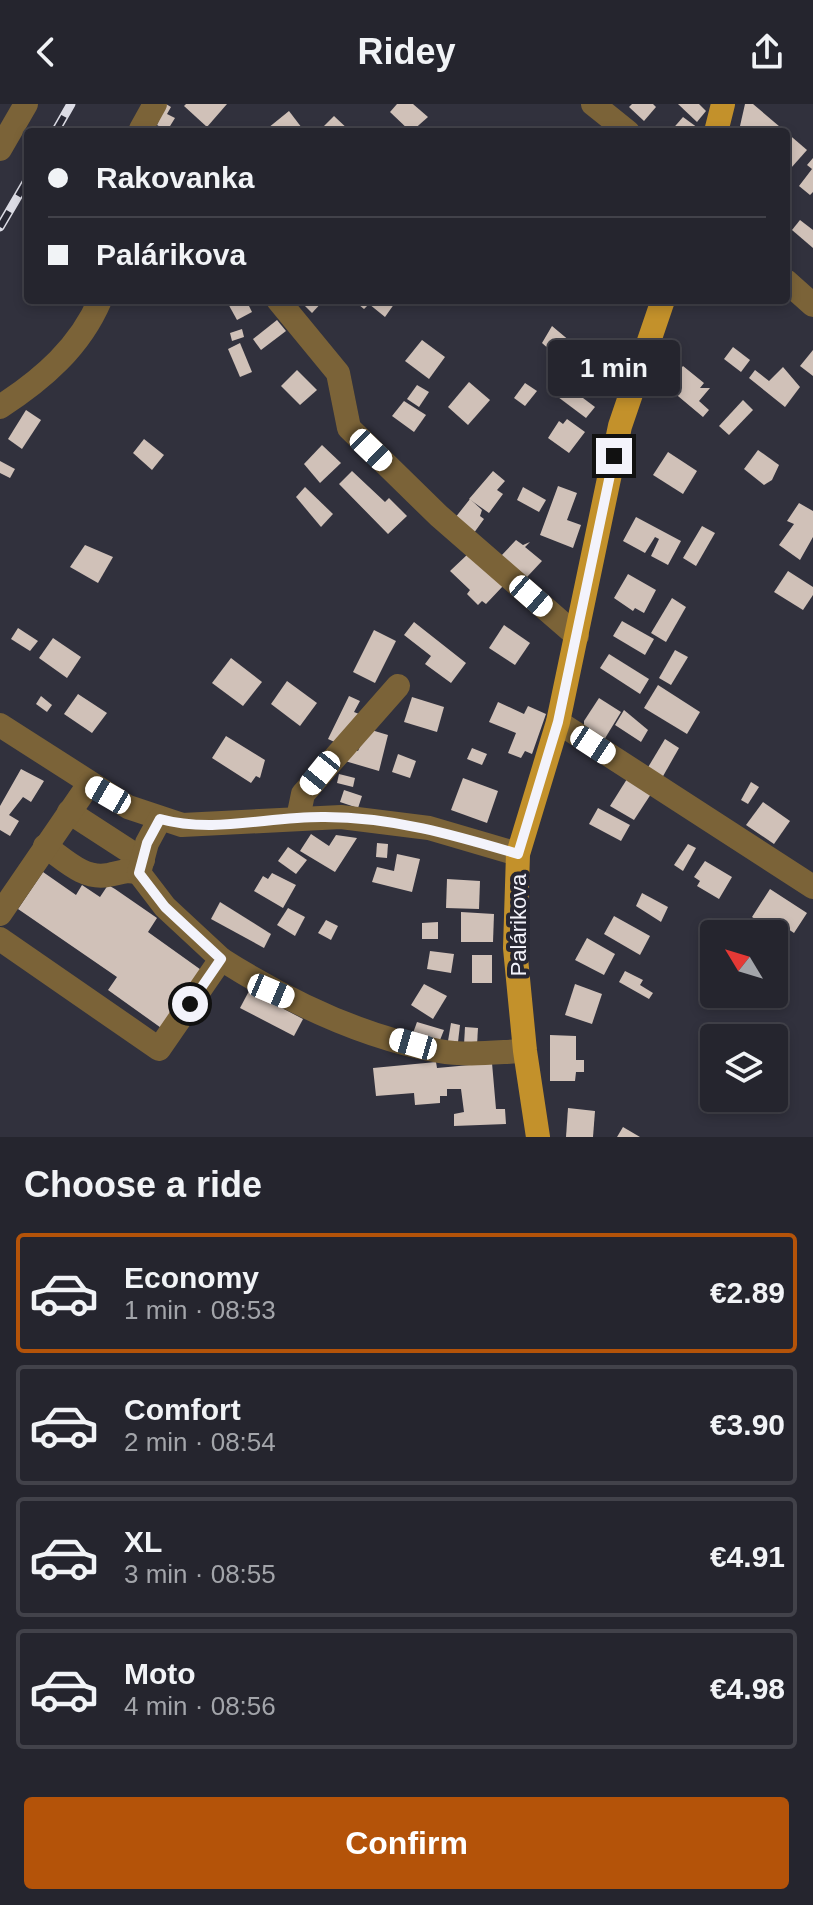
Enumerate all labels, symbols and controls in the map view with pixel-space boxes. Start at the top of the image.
icon: back [24,30,68,74]
icon: share [745,30,789,74]
text: Ridey [357,31,456,72]
text: Rakovanka [96,161,254,194]
text: Palárikova [96,238,246,271]
callout: 1 min [548,340,680,396]
text: 1 min [580,353,648,383]
car [345,425,397,475]
route end [596,438,632,474]
car [505,571,557,621]
car [566,722,620,768]
car [296,747,344,799]
car [81,773,135,817]
street label: Palárikova [506,873,531,976]
north arrow [700,920,788,1008]
map controls [700,920,788,1112]
car [244,971,298,1011]
route start [172,986,208,1022]
button: layers [700,1024,788,1112]
car [387,1026,439,1062]
text: Choose a ride [24,1164,262,1205]
icon: car [28,1257,100,1329]
text: Economy [124,1261,259,1294]
text: €2.89 [710,1276,785,1309]
text: 1 min · 08:53 [124,1295,276,1325]
icon: car [28,1389,100,1461]
text: Comfort [124,1393,241,1426]
text: €3.90 [710,1408,785,1441]
text: 2 min · 08:54 [124,1427,276,1457]
icon: car [28,1521,100,1593]
text: XL [124,1525,162,1558]
text: €4.91 [710,1540,785,1573]
text: 3 min · 08:55 [124,1559,276,1589]
icon: car [28,1653,100,1725]
text: Moto [124,1657,196,1690]
text: €4.98 [710,1672,785,1705]
text: 4 min · 08:56 [124,1691,276,1721]
button: Confirm [24,1797,789,1889]

